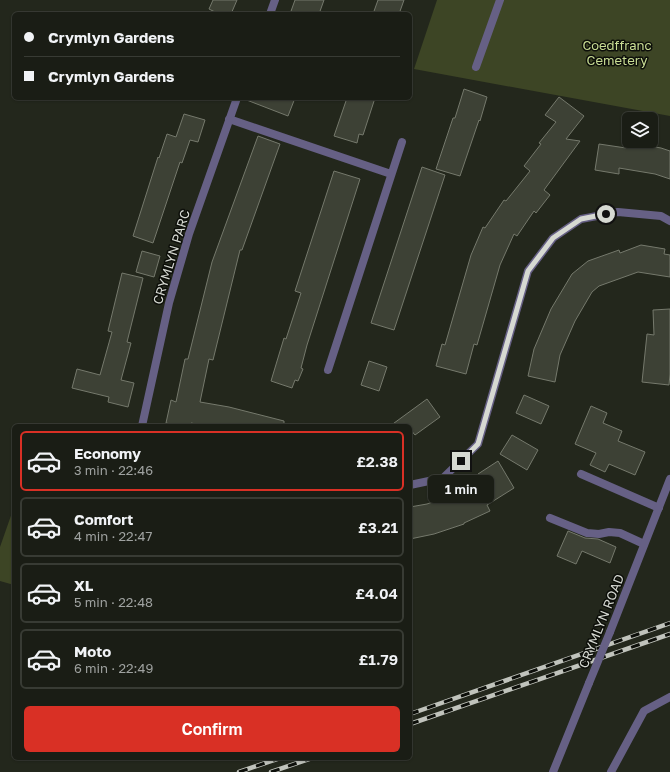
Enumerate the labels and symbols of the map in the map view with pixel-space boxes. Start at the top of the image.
park label: Coedffranc Cemetery [582,37,652,68]
route start [597,205,615,223]
street label: CRYMLYN PARC [149,208,193,306]
route end [452,452,470,470]
callout: 1 min [428,475,494,503]
street label: CRYMLYN ROAD [575,572,627,670]

